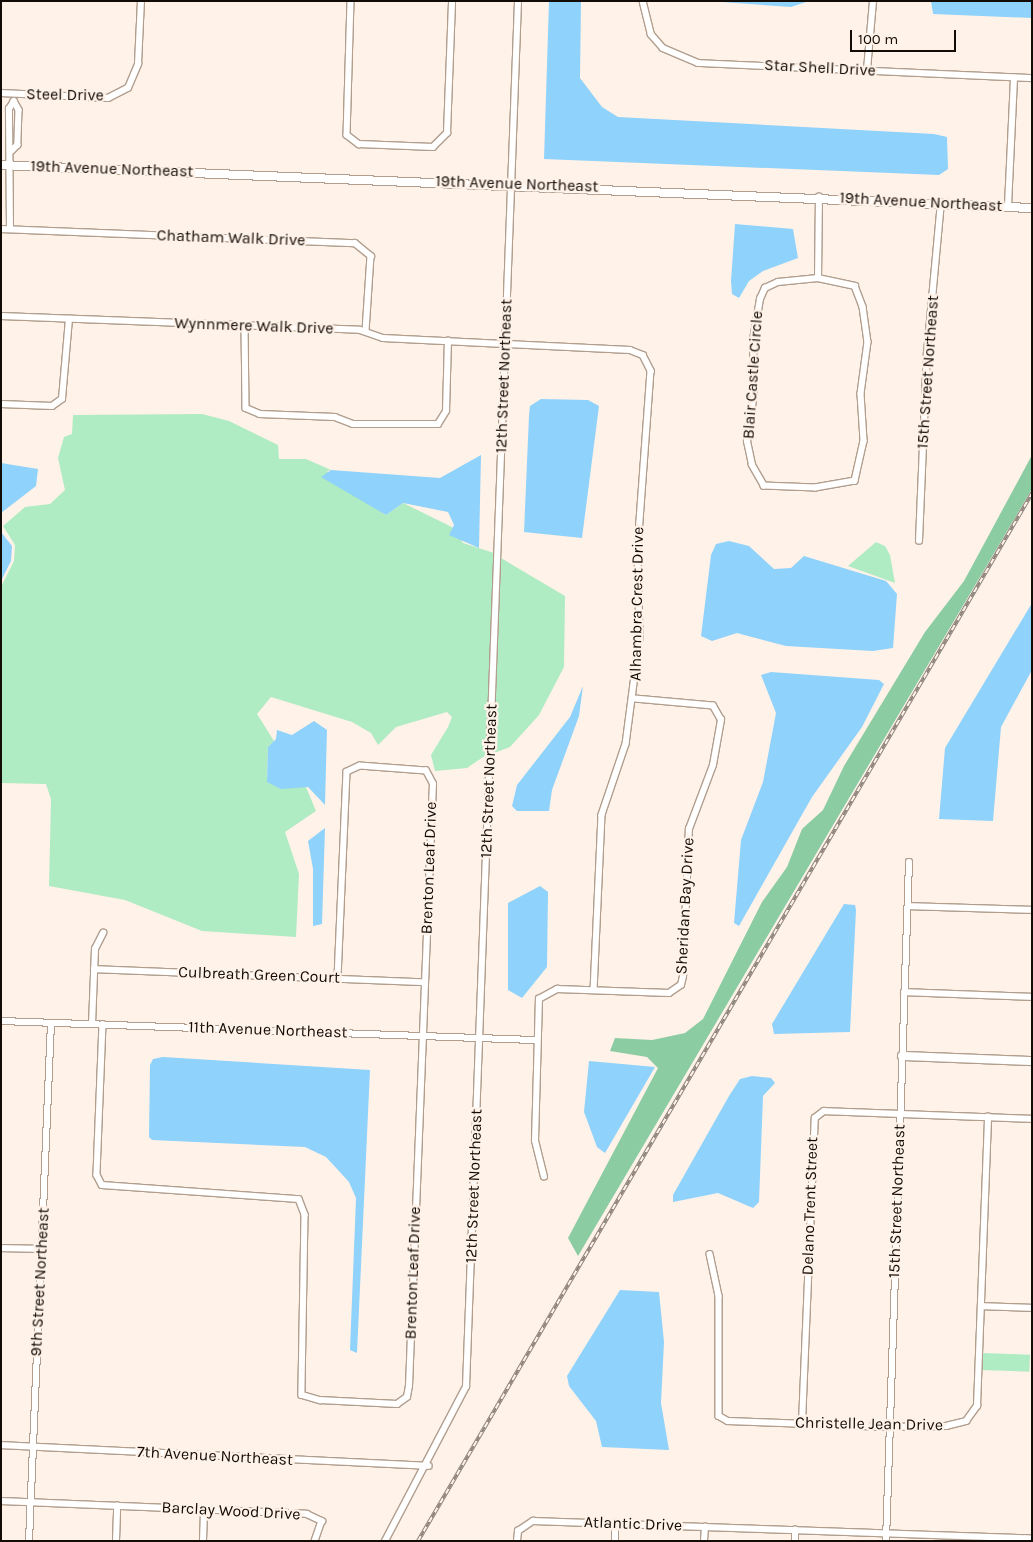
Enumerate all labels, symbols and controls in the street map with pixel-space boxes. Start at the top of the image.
scale bar [853,20,959,52]
text: 100 m [858,30,898,48]
street label: Star Shell Drive [764,55,876,81]
street label: Steel Drive [26,85,104,105]
street label: 19th Avenue Northeast [30,157,194,181]
street label: 19th Avenue Northeast [435,172,599,196]
street label: 19th Avenue Northeast [839,188,1003,216]
street label: Chatham Walk Drive [156,226,306,250]
street label: 15th Street Northeast [913,294,943,450]
street label: 12th Street Northeast [492,299,516,453]
street label: Blair Castle Circle [739,310,767,440]
street label: Wynnmere Walk Drive [174,314,334,338]
street label: Alhambra Crest Drive [626,527,648,681]
street label: 12th Street Northeast [477,704,501,858]
street label: Brenton Leaf Drive [417,801,441,935]
street label: Sheridan Bay Drive [672,837,698,975]
street label: Culbreath Green Court [178,963,340,987]
street label: 11th Avenue Northeast [188,1018,348,1042]
street label: 12th Street Northeast [462,1109,486,1263]
street label: 15th Street Northeast [885,1124,909,1278]
street label: Delano Trent Street [798,1136,822,1276]
street label: Brenton Leaf Drive [401,1206,425,1340]
street label: 9th Street Northeast [27,1207,53,1357]
street label: Christelle Jean Drive [795,1413,943,1435]
street label: 7th Avenue Northeast [137,1442,293,1470]
street label: Barclay Wood Drive [161,1498,301,1524]
street label: Atlantic Drive [584,1513,682,1535]

